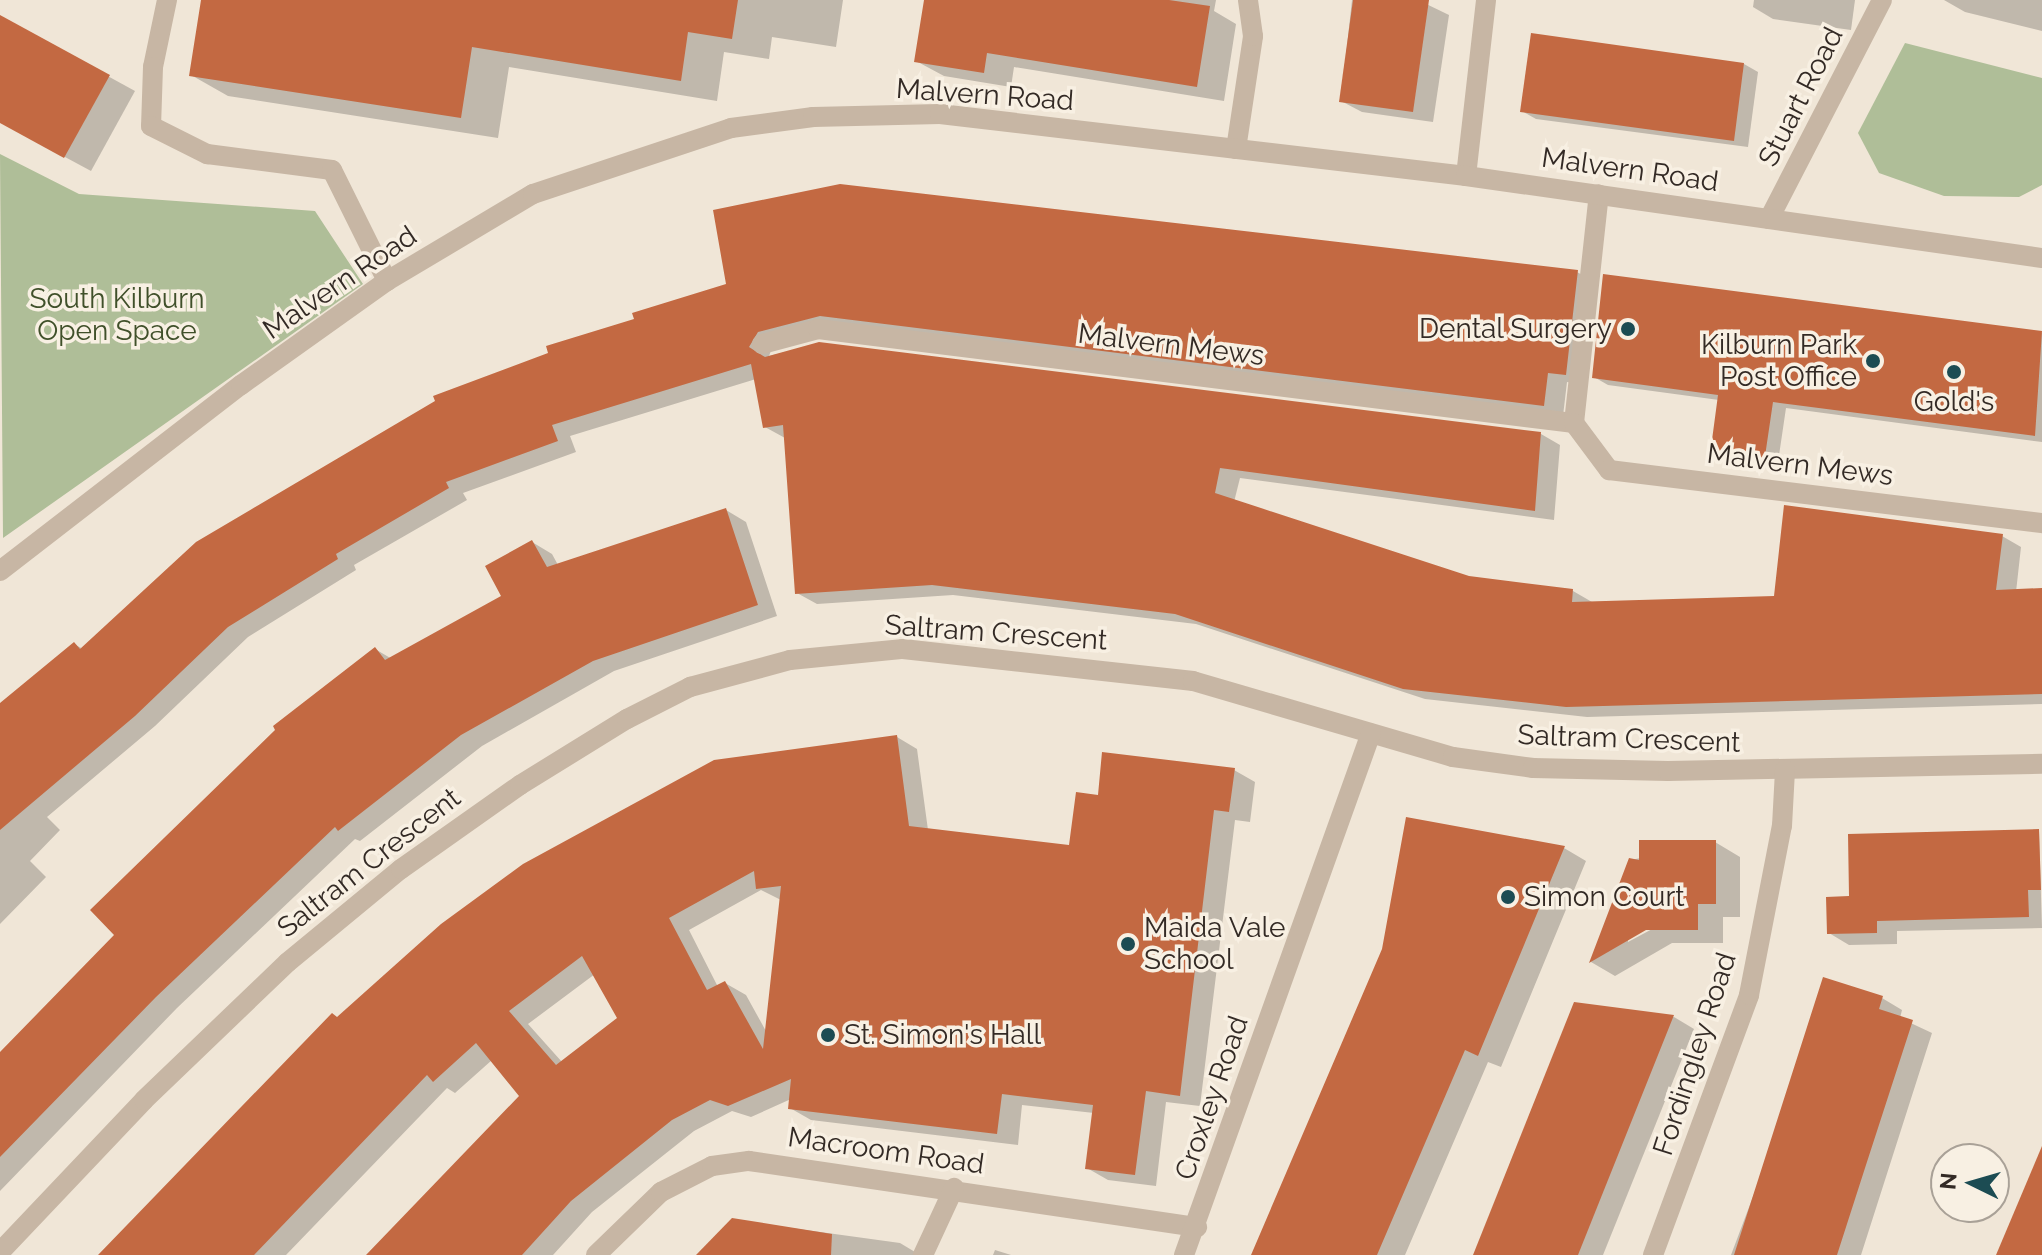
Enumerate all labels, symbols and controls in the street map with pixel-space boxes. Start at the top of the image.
street label: Stuart Road [1752,22,1850,172]
street label: Malvern Road [895,72,1075,118]
street label: Malvern Road [1539,141,1721,199]
street label: Malvern Road [257,219,423,347]
park label: South Kilburn Open Space [30,282,204,348]
place label: Dental Surgery [1418,312,1612,346]
street label: Malvern Mews [1076,317,1266,373]
marker: Dental Surgery [1619,320,1637,338]
place label: Kilburn Park Post Office [1701,328,1857,394]
marker: Kilburn Park Post Office [1864,352,1882,370]
marker: Gold's [1945,363,1963,381]
place label: Gold's [1914,385,1994,419]
street label: Malvern Mews [1705,437,1895,493]
street label: Saltram Crescent [884,608,1108,658]
street label: Saltram Crescent [1517,718,1741,760]
street label: Saltram Crescent [271,781,467,945]
place label: Simon Court [1524,880,1685,914]
marker: Simon Court [1499,888,1517,906]
place label: Maida Vale School [1144,911,1286,977]
marker: Maida Vale School [1119,935,1137,953]
street label: Fordingley Road [1646,948,1744,1160]
street label: Croxley Road [1168,1011,1256,1185]
place label: St. Simon's Hall [844,1018,1041,1052]
marker: St. Simon's Hall [819,1026,837,1044]
street label: Macroom Road [786,1121,986,1181]
north arrow [1930,1143,2010,1223]
text: N [1934,1172,1962,1191]

